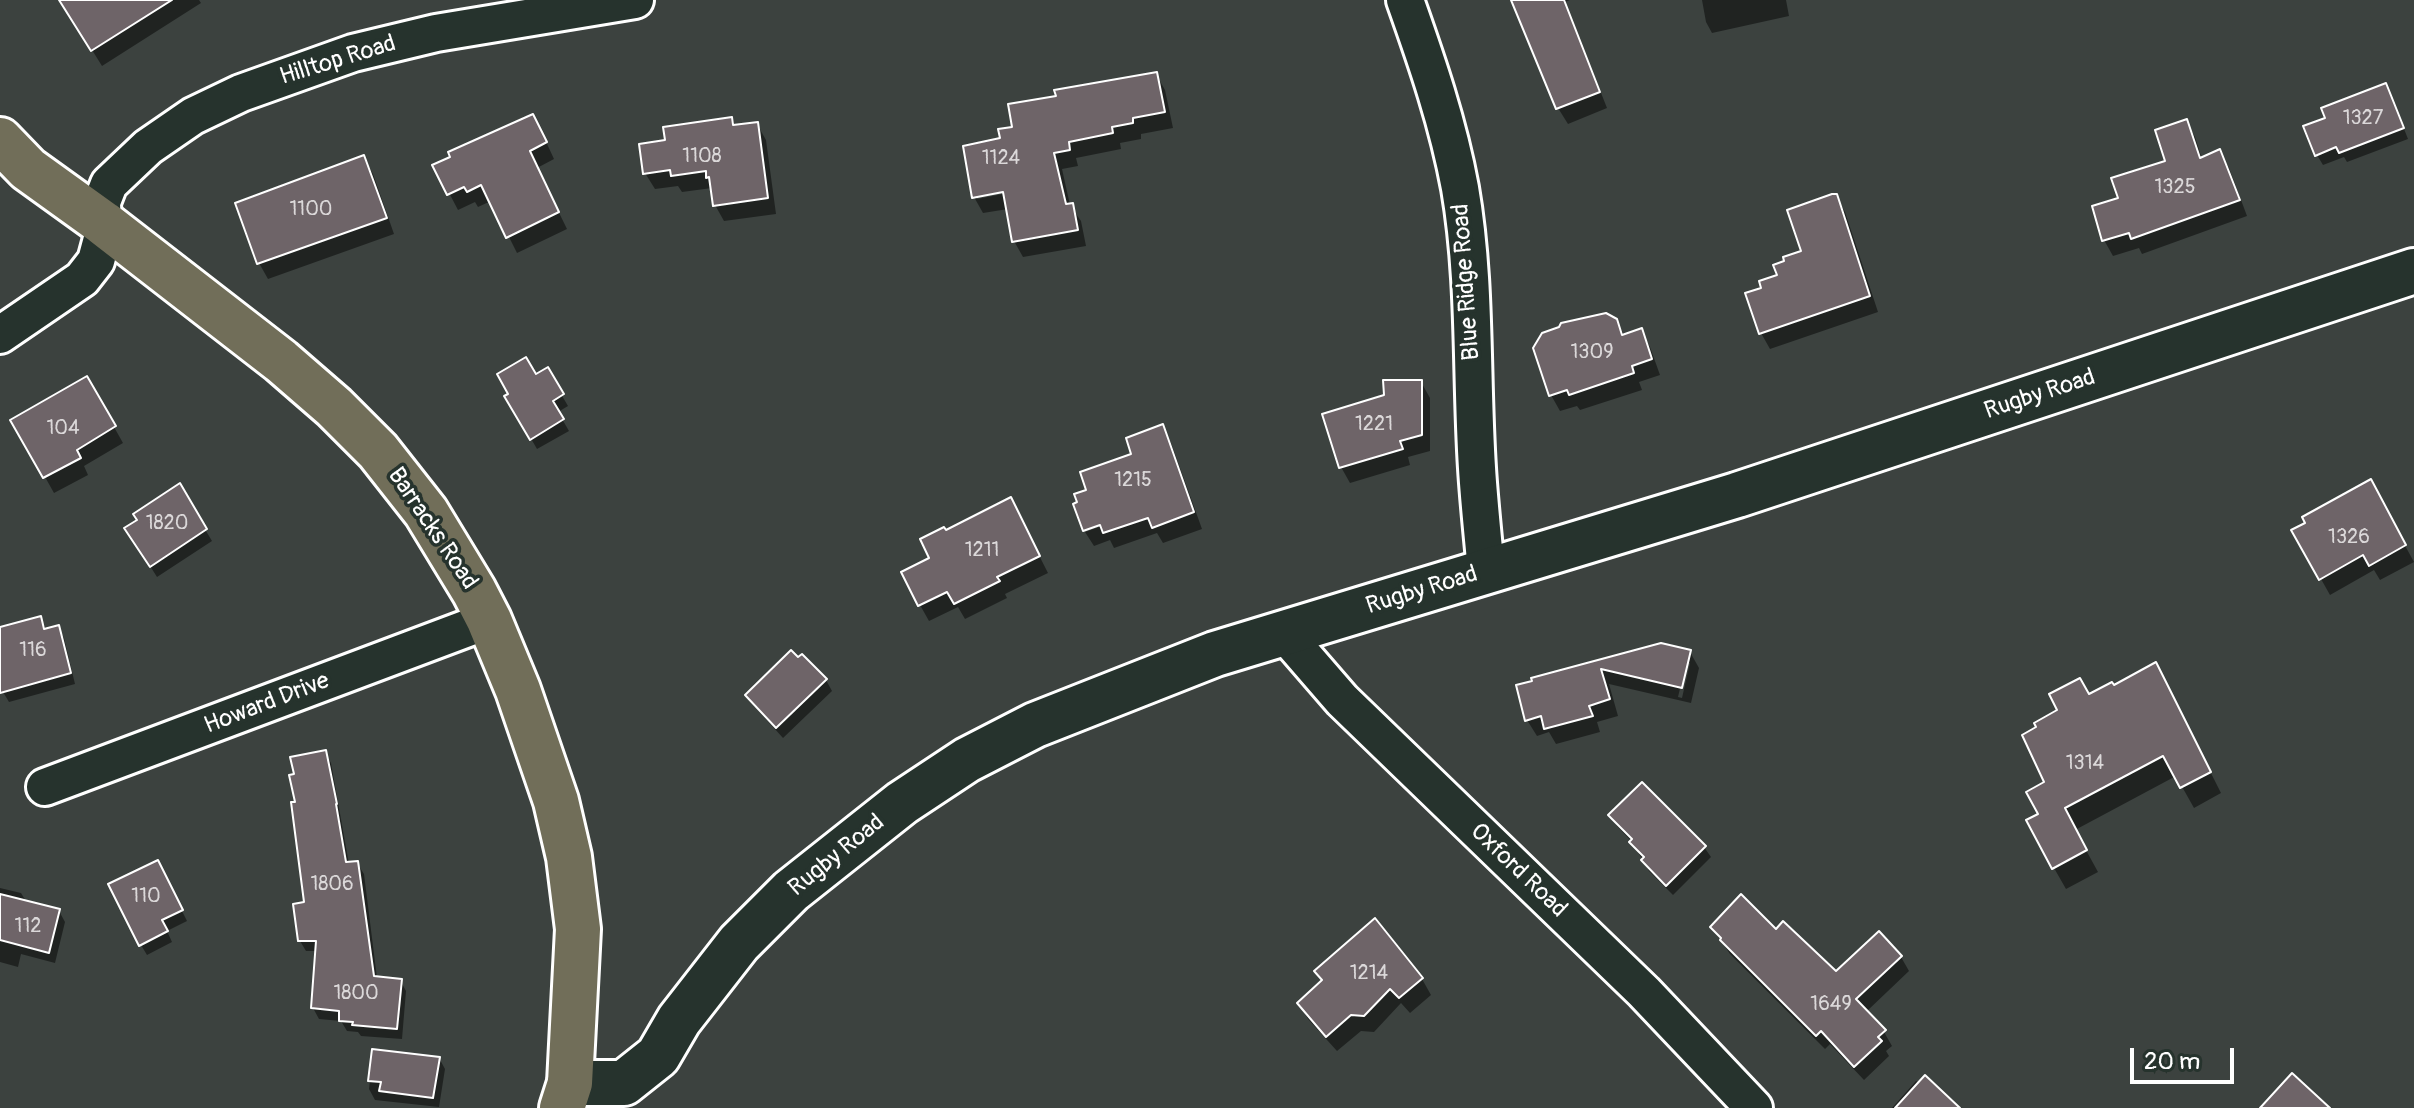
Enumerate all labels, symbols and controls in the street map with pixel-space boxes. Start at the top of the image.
street label: Hilltop Road [276,30,400,92]
house number: 1327 [2343,107,2383,131]
house number: 1108 [682,145,722,169]
house number: 1124 [982,147,1020,171]
house number: 1325 [2155,176,2195,200]
house number: 1100 [290,198,332,222]
street label: Blue Ridge Road [1447,203,1487,361]
house number: 1309 [1571,341,1613,365]
street label: Rugby Road [1981,364,2099,426]
house number: 1221 [1355,413,1393,437]
house number: 104 [46,417,80,441]
street label: Barracks Road [381,463,483,595]
house number: 1215 [1114,469,1152,493]
house number: 1820 [146,512,188,536]
house number: 1326 [2328,526,2370,550]
house number: 1211 [965,539,999,563]
street label: Rugby Road [1363,560,1481,622]
house number: 116 [19,639,47,663]
street label: Howard Drive [200,667,334,741]
house number: 1314 [2066,752,2104,776]
street label: Rugby Road [783,809,891,903]
street label: Oxford Road [1464,818,1572,924]
house number: 1806 [310,873,354,897]
house number: 110 [131,885,161,909]
house number: 112 [15,915,41,939]
house number: 1214 [1350,962,1388,986]
house number: 1800 [333,982,379,1006]
house number: 1649 [1810,993,1852,1017]
scale bar [2134,1032,2238,1082]
text: 20 m [2144,1047,2200,1076]

